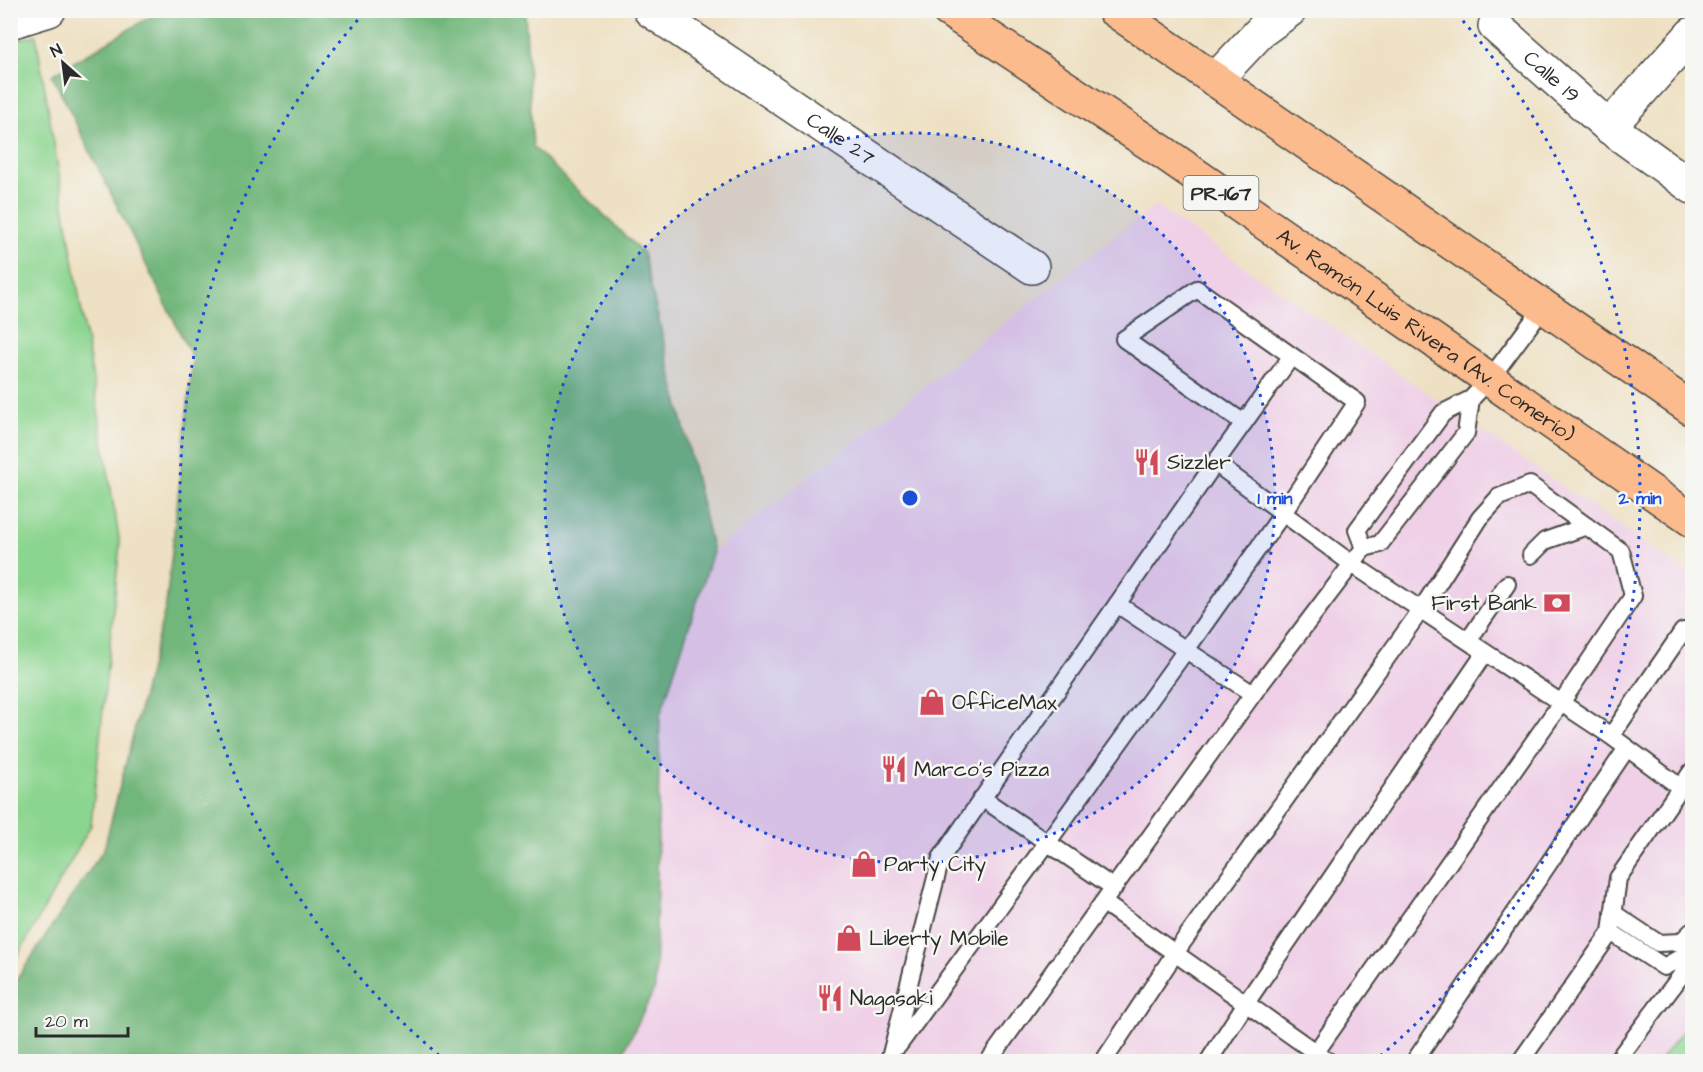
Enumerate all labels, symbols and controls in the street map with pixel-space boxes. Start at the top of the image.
north arrow [33,33,93,93]
text: N [47,39,66,63]
street label: Calle 19 [1517,44,1586,110]
street label: Calle 27 [801,105,881,172]
road number: PR-167 [1184,176,1258,210]
street label: Av. Ramón Luis Rivera (Av. Comerío) [1271,222,1581,449]
restaurant icon: Sizzler [1132,447,1162,477]
place label: Sizzler [1167,448,1231,477]
text: 1 min [1257,486,1293,511]
text: 2 min [1617,486,1662,511]
centre of rings [900,488,920,508]
bank icon: First Bank [1542,588,1572,618]
place label: First Bank [1431,589,1537,618]
shop icon: OfficeMax [917,687,947,717]
place label: OfficeMax [952,688,1057,717]
restaurant icon: Marco's Pizza [879,754,909,784]
place label: Marco's Pizza [914,755,1049,784]
shop icon: Party City [849,849,879,879]
place label: Party City [884,850,987,881]
shop icon: Liberty Mobile [834,923,864,953]
place label: Liberty Mobile [869,924,1009,955]
restaurant icon: Nagasaki [815,983,845,1013]
place label: Nagasaki [850,984,933,1015]
scale bar [36,1000,128,1038]
text: 20 m [45,1009,88,1034]

